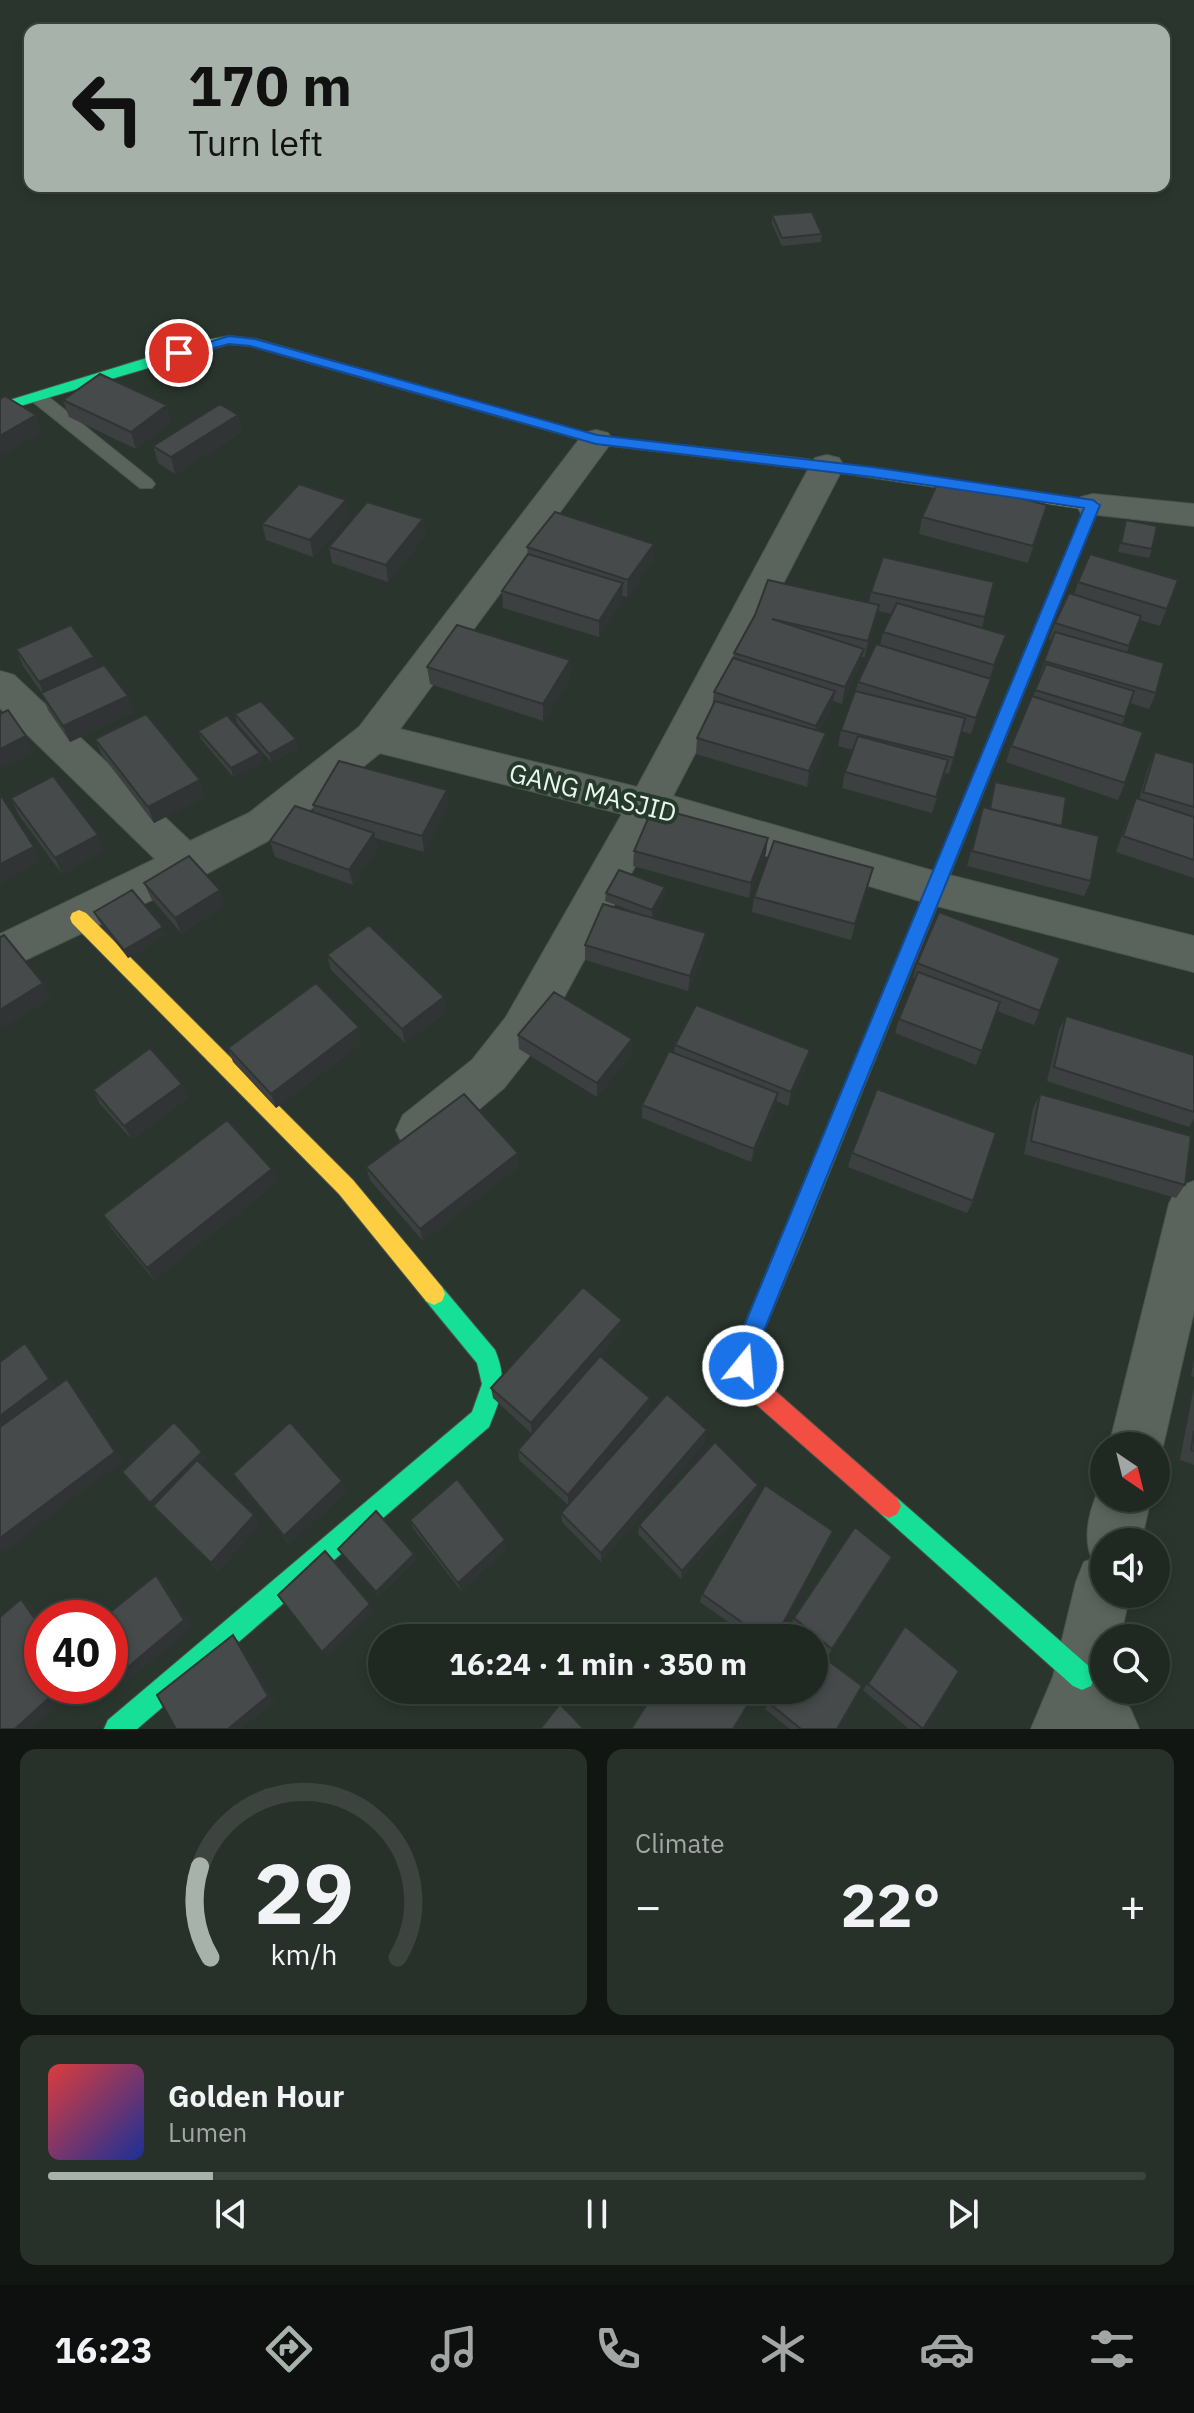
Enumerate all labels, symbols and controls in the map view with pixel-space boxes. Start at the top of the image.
text: 170 m [188,49,352,121]
icon: left [56,56,160,160]
text: Turn left [188,119,323,166]
pin [145,319,213,387]
icon: arrive [157,331,201,375]
street label: GANG MASJID [506,755,680,829]
position arrow [701,1324,785,1408]
north arrow [1090,1432,1170,1512]
map controls [1090,1432,1170,1704]
button: sound [1090,1528,1170,1608]
speed limit sign: 40 [24,1600,128,1704]
button: search [1090,1624,1170,1704]
text: 16:24 · 1 min · 350 m [449,1644,747,1683]
text: Climate [635,1826,725,1860]
text: 29 [254,1839,353,1947]
text: 22° [840,1865,941,1944]
text: − [635,1877,661,1934]
text: + [1120,1877,1146,1934]
text: km/h [270,1936,337,1973]
text: Golden Hour [168,2076,344,2115]
text: Lumen [168,2115,247,2149]
icon: previous [209,2192,253,2236]
icon: pause [575,2192,619,2236]
icon: next [941,2192,985,2236]
icon: directions [261,2321,317,2377]
icon: music [426,2321,482,2377]
icon: phone [590,2321,646,2377]
icon: climate [755,2321,811,2377]
icon: car [919,2321,975,2377]
icon: filters [1084,2321,1140,2377]
text: 16:23 [54,2326,153,2373]

